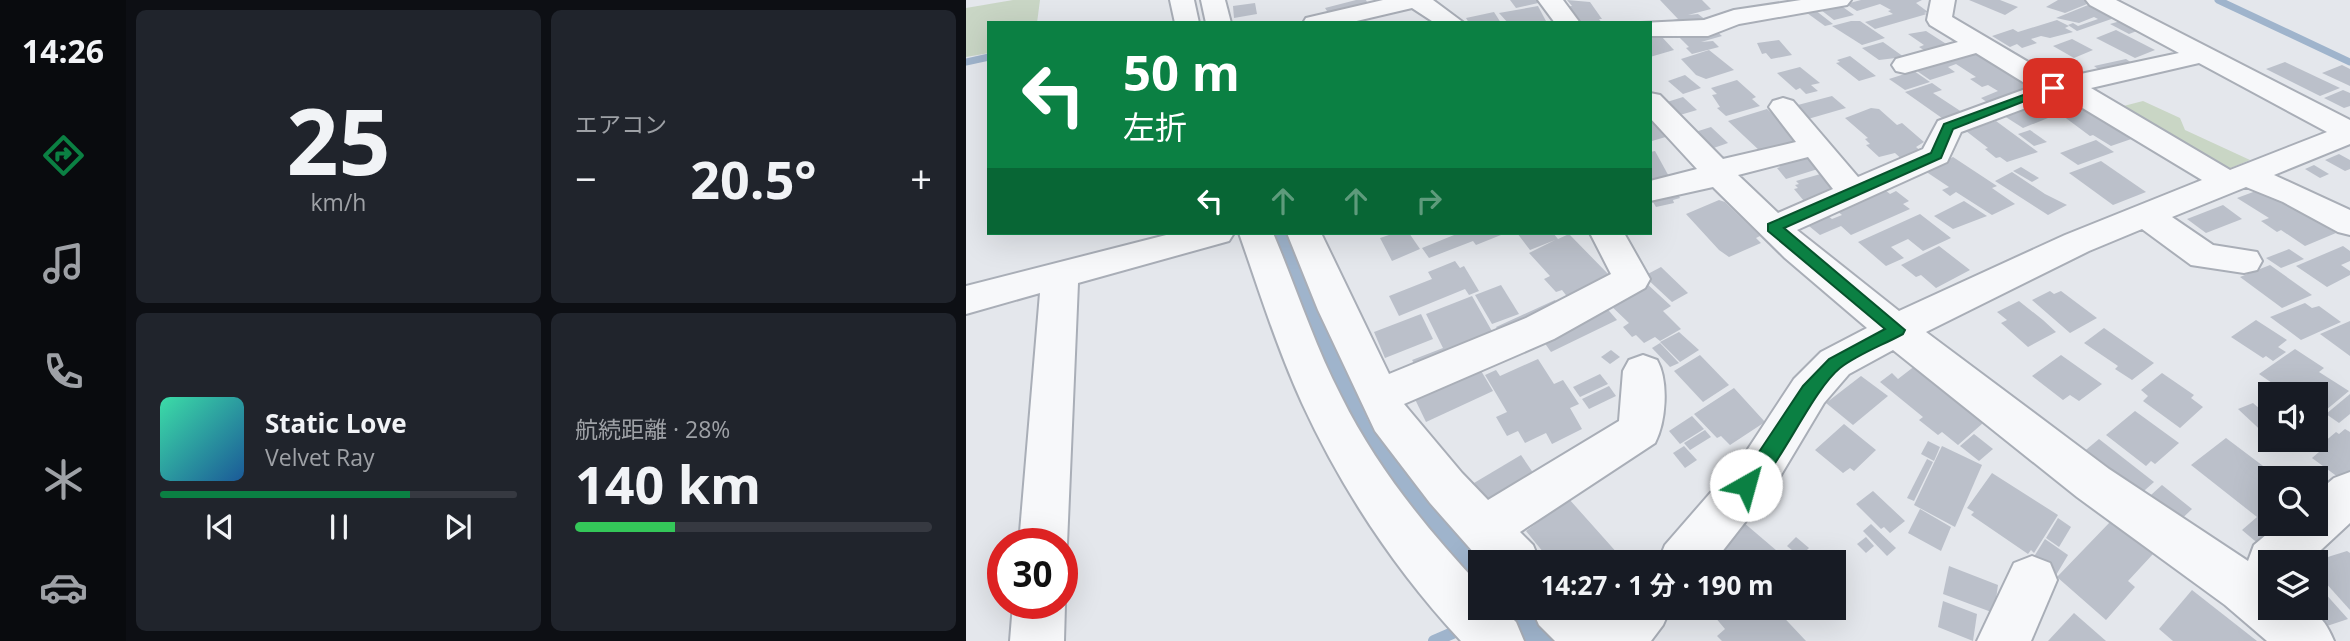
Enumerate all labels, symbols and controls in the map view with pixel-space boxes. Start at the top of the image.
text: 14:26 [22,29,104,72]
text: 50 m [1123,39,1240,105]
icon: left [1008,49,1099,140]
pin [2023,58,2083,118]
icon: arrive [2034,69,2072,107]
text: 25 [286,78,391,202]
text: 左折 [1123,105,1187,148]
text: エアコン [575,108,667,140]
icon: directions [39,131,88,180]
text: 20.5° [690,143,817,214]
text: − [575,152,597,204]
text: + [910,152,932,204]
icon: left [1191,182,1229,220]
icon: ahead [1264,182,1302,220]
icon: ahead [1337,182,1375,220]
icon: right [1410,182,1448,220]
text: km/h [311,186,366,218]
icon: music [39,239,88,288]
icon: phone [39,347,88,396]
map controls [2258,382,2328,620]
button: sound [2258,382,2328,452]
text: Static Love [265,405,407,441]
text: 航続距離 · 28% [575,413,730,445]
text: Velvet Ray [265,441,375,473]
text: 140 km [575,448,761,519]
position arrow [1709,448,1783,522]
icon: climate [39,455,88,504]
button: search [2258,466,2328,536]
icon: previous [201,508,239,546]
icon: pause [320,508,358,546]
icon: next [439,508,477,546]
speed limit sign: 30 [987,528,1078,619]
button: layers [2258,550,2328,620]
icon: car [39,563,88,612]
text: 14:27 · 1 分 · 190 m [1540,567,1774,603]

